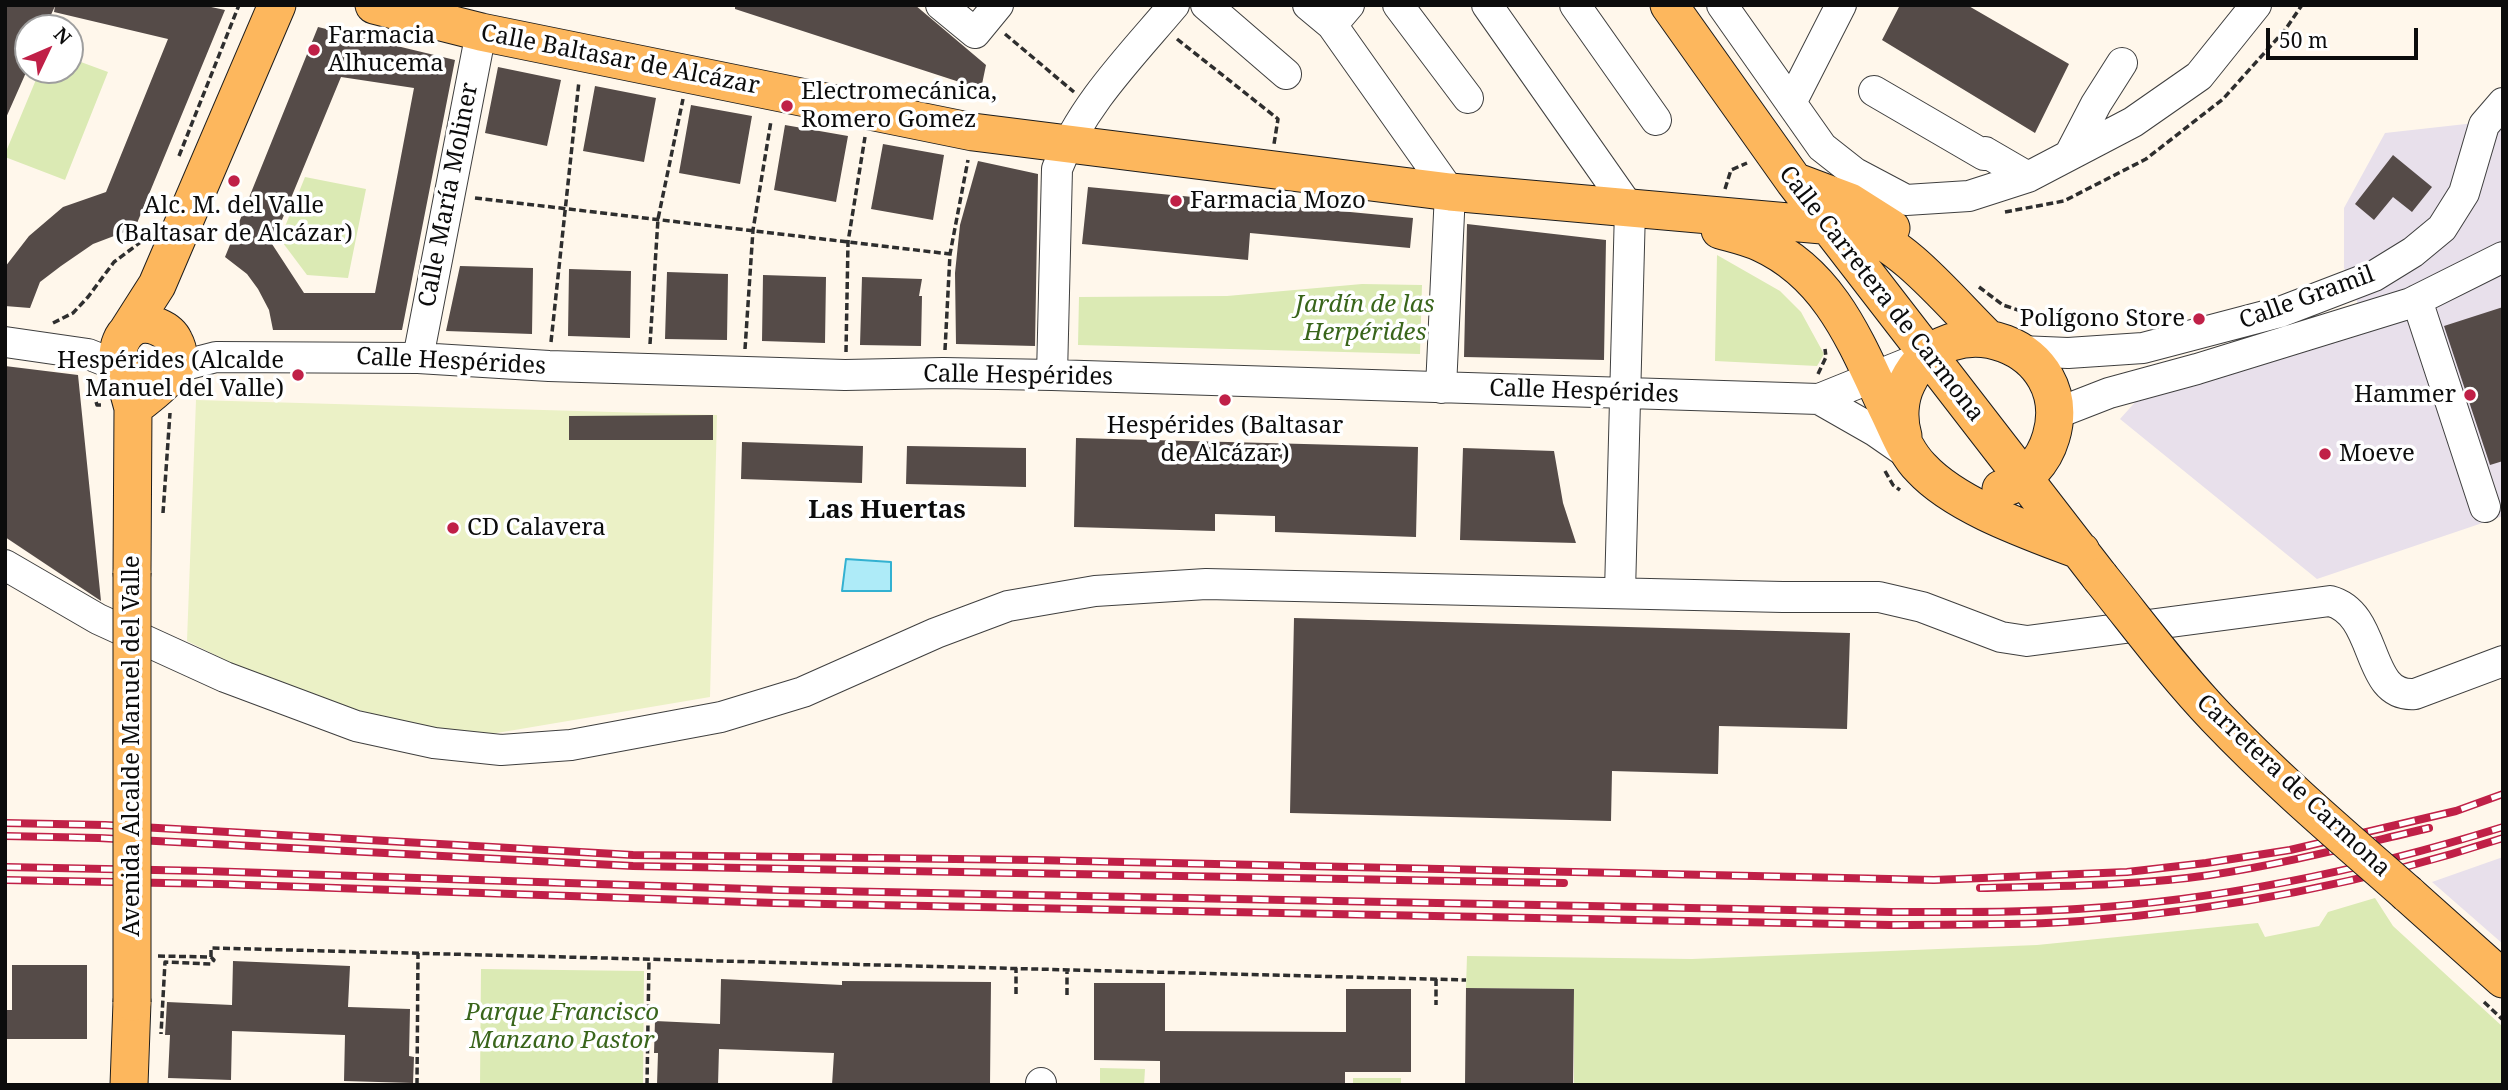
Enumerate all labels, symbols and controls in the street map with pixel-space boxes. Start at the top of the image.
north arrow [14,14,84,84]
scale bar [2270,14,2422,58]
street label: Calle Baltasar de Alcázar [478,19,762,101]
text: N [48,21,77,50]
place label: Farmacia Alhucema [328,22,444,78]
text: 50 m [2279,26,2328,54]
marker: Farmacia Alhucema [306,42,322,58]
place label: Electromecánica, Romero Gomez [801,78,997,134]
street label: Calle María Moliner [413,80,485,310]
marker: Electromecánica, Romero Gomez [779,98,795,114]
street label: Calle Carretera de Carmona [1772,160,1990,428]
marker: Alc. M. del Valle (Baltasar de Alcázar) [226,173,242,189]
place label: Farmacia Mozo [1190,187,1366,215]
place label: Alc. M. del Valle (Baltasar de Alcázar) [115,192,353,248]
marker: Farmacia Mozo [1168,193,1184,209]
street label: Calle Gramil [2236,260,2378,336]
park label: Jardín de las Herpérides [1295,291,1435,347]
place label: Polígono Store [2020,305,2185,333]
marker: Polígono Store [2191,311,2207,327]
street label: Calle Hespérides [355,343,547,381]
place label: Hespérides (Alcalde Manuel del Valle) [57,347,284,403]
street label: Calle Hespérides [923,360,1113,392]
marker: Hespérides (Alcalde Manuel del Valle) [290,367,306,383]
street label: Calle Hespérides [1489,374,1679,410]
place label: Hammer [2354,381,2456,409]
marker: Hammer [2462,387,2478,403]
marker: Hespérides (Baltasar de Alcázar) [1217,392,1233,408]
place label: Hespérides (Baltasar de Alcázar) [1107,412,1343,468]
place label: Moeve [2339,440,2415,468]
marker: Moeve [2317,446,2333,462]
district label: Las Huertas [808,495,966,527]
place label: CD Calavera [467,514,606,542]
marker: CD Calavera [445,520,461,536]
street label: Avenida Alcalde Manuel del Valle [118,555,146,937]
street label: Carretera de Carmona [2190,689,2396,883]
park label: Parque Francisco Manzano Pastor [465,999,659,1055]

